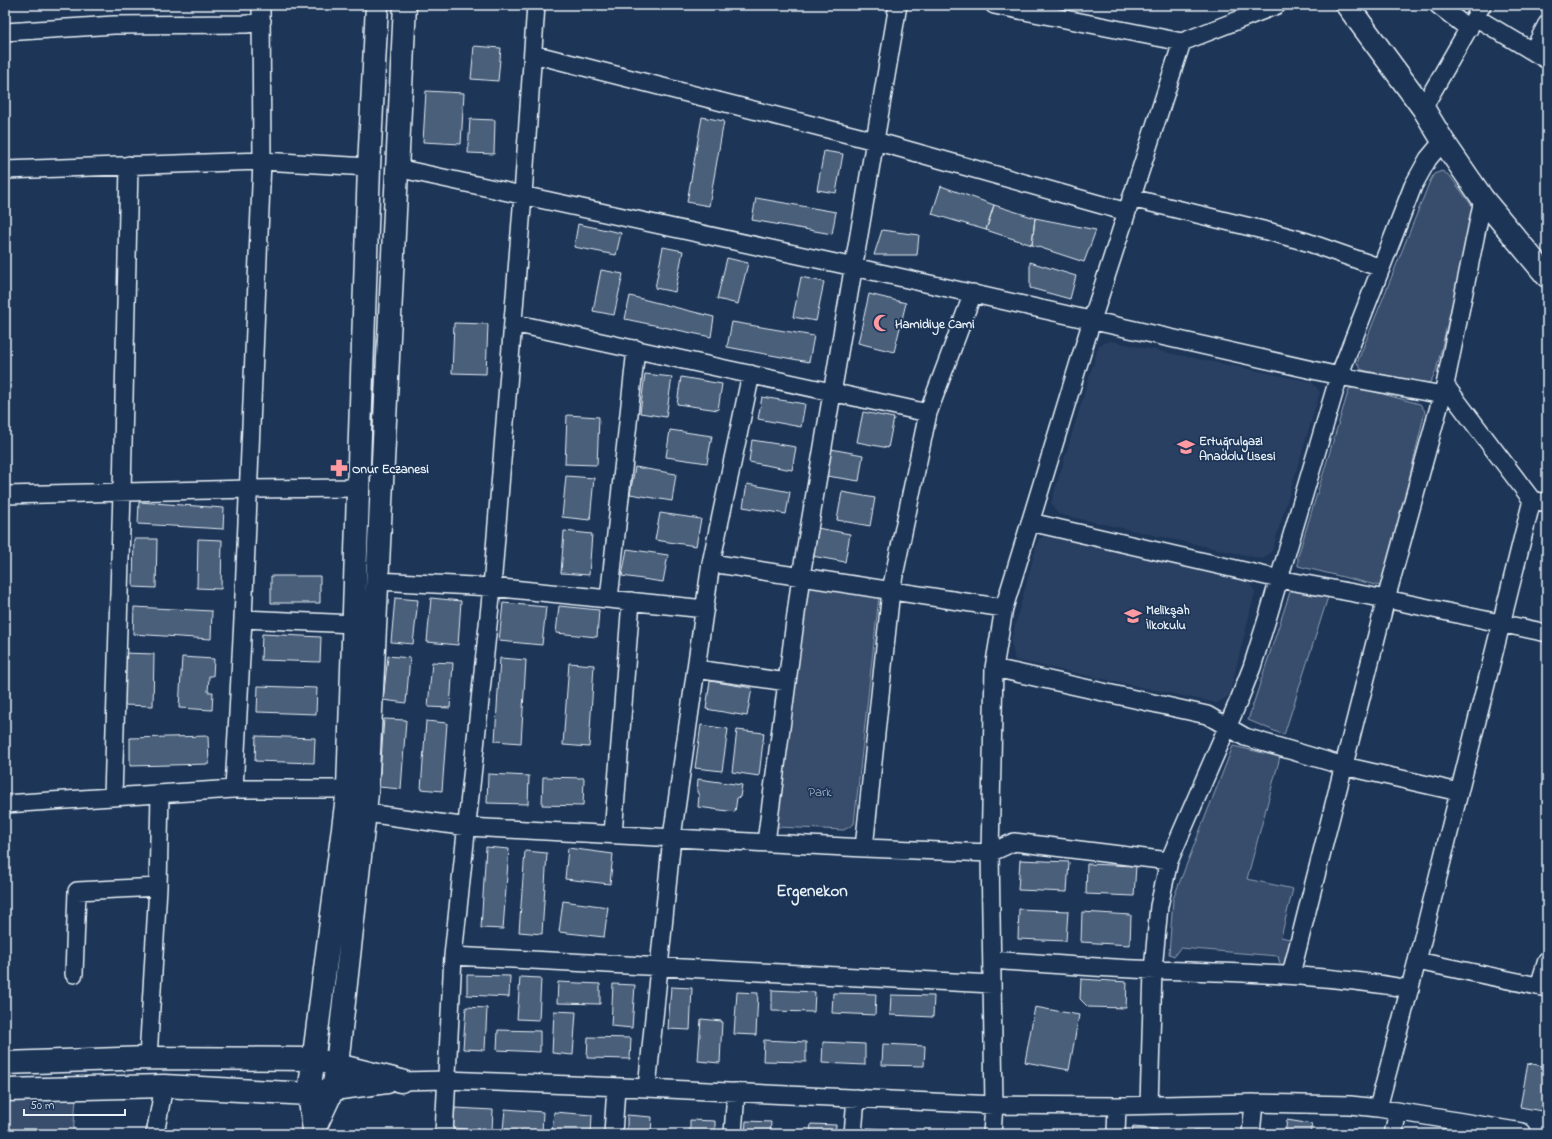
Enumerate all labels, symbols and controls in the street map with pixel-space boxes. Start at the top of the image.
mosque icon: Hamidiye Cami [872,313,892,333]
place label: Hamidiye Cami [895,315,975,336]
place label: Ertuğrulgazi Anadolu Lisesi [1199,432,1276,466]
school or university icon: Ertuğrulgazi Anadolu Lisesi [1176,437,1196,457]
pharmacy icon: Onur Eczanesi [329,458,349,478]
place label: Onur Eczanesi [352,460,429,479]
place label: Melikşah İlkokulu [1146,601,1190,635]
school or university icon: Melikşah İlkokulu [1123,606,1143,626]
park label: Park [808,783,832,802]
district label: Ergenekon [776,879,848,906]
scale bar [24,1091,125,1117]
text: 50 m [30,1097,54,1115]

